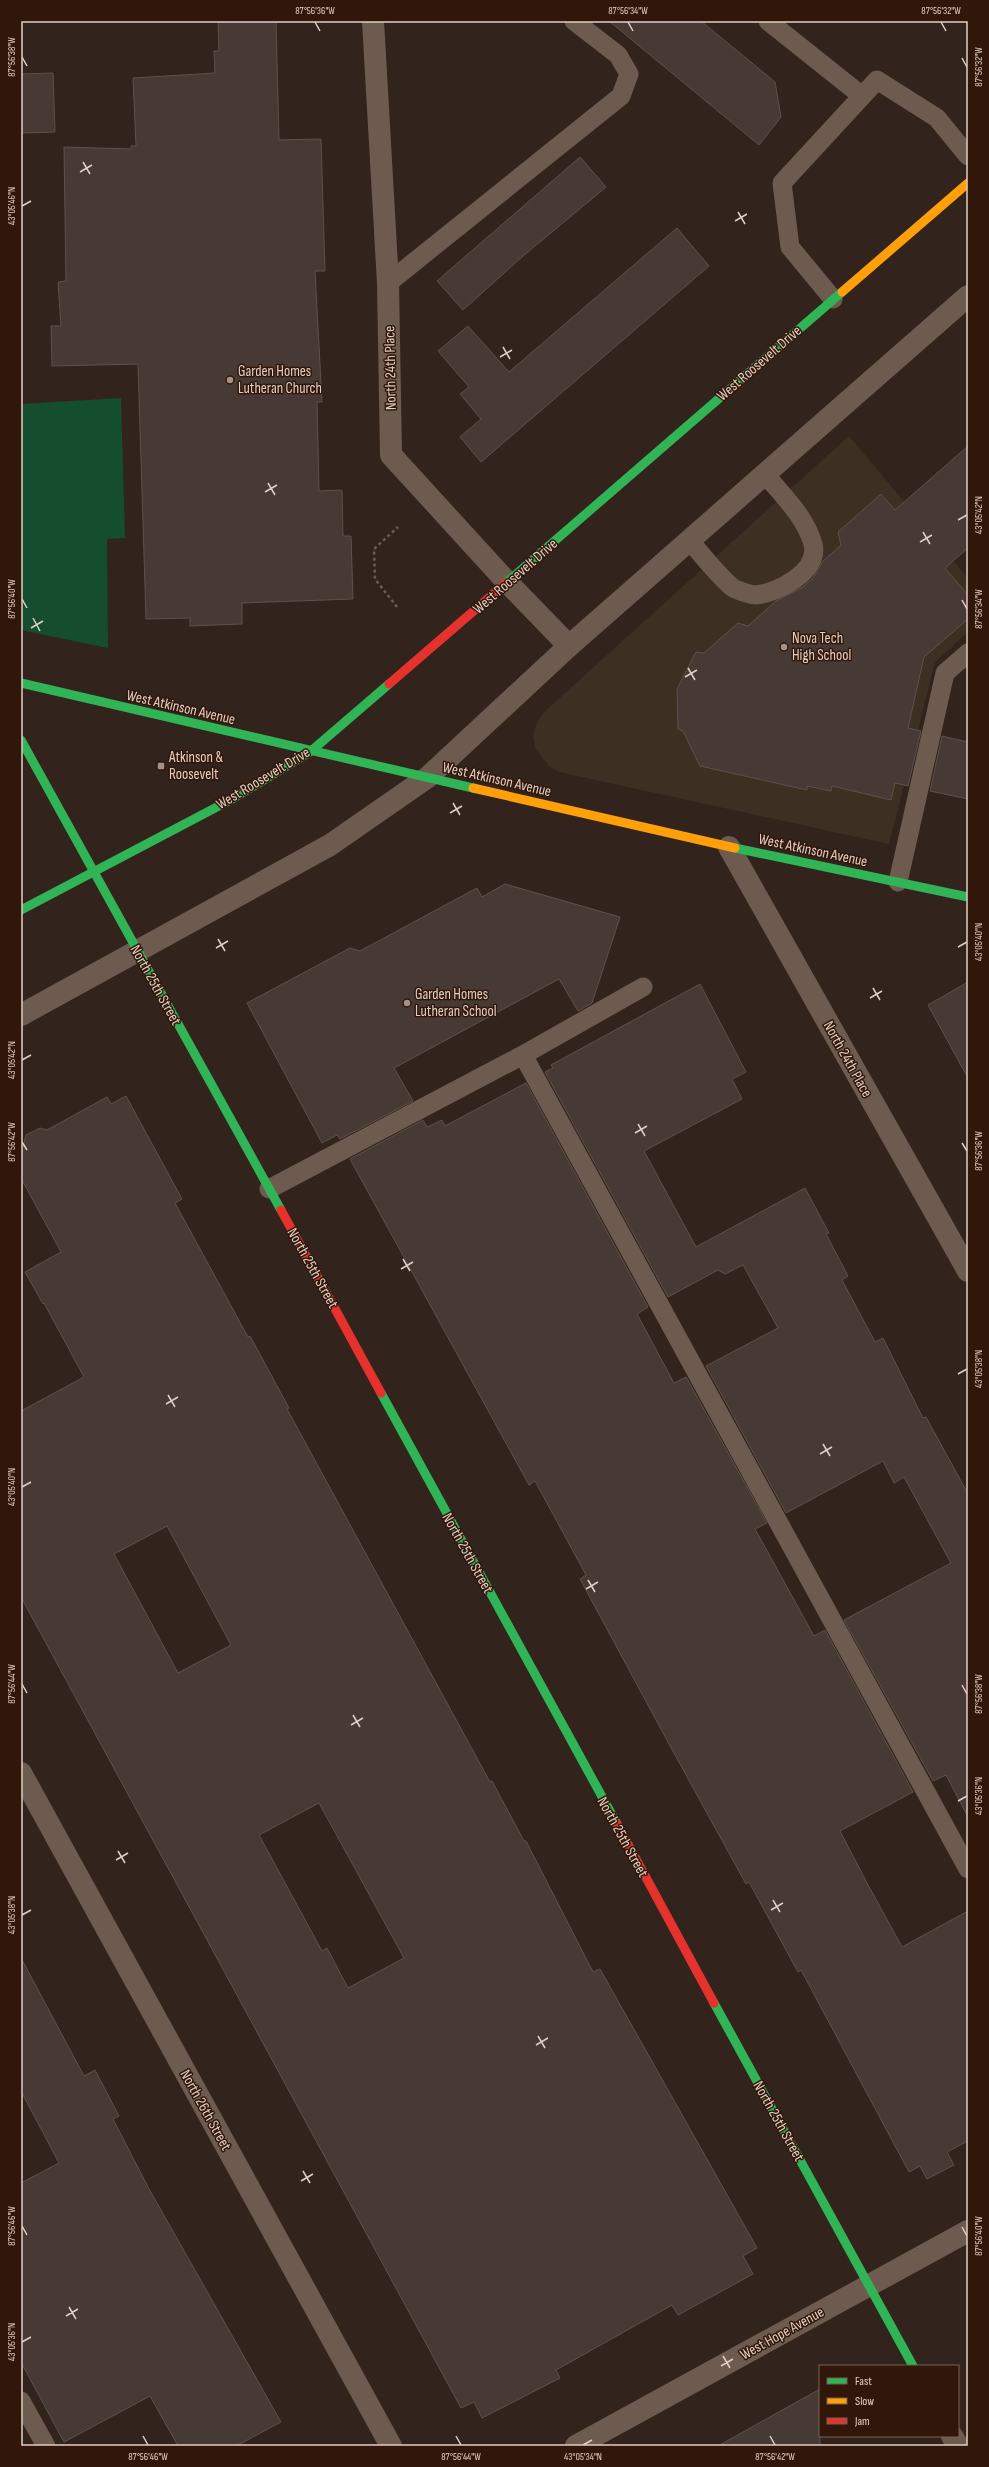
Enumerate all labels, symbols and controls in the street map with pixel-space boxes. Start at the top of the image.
text: 87°56'36"W [295,5,335,17]
text: 87°56'34"W [608,5,648,17]
text: 87°56'32"W [921,5,961,17]
text: 87°56'38"W [6,37,18,77]
text: 87°56'32"W [973,47,985,87]
text: 43°05'46"N [6,187,18,225]
street label: West Roosevelt Drive [713,321,806,405]
street label: North 24th Place [380,326,401,410]
place label: Garden Homes Lutheran Church [238,362,322,398]
marker: Garden Homes Lutheran Church [225,375,235,385]
text: 43°05'42"N [973,496,985,534]
street label: West Roosevelt Drive [469,534,562,618]
text: 87°56'40"W [6,579,18,619]
text: 87°56'34"W [973,589,985,629]
place label: Nova Tech High School [792,629,851,665]
marker: Nova Tech High School [779,642,789,652]
street label: West Atkinson Avenue [125,686,237,729]
street label: West Roosevelt Drive [213,743,314,814]
place label: Atkinson & Roosevelt [168,748,223,784]
street label: West Atkinson Avenue [441,758,553,801]
marker: Atkinson & Roosevelt [156,761,166,771]
street label: West Atkinson Avenue [757,830,869,871]
text: 43°05'40"N [973,923,985,961]
street label: North 25th Street [126,942,186,1029]
place label: Garden Homes Lutheran School [415,985,497,1021]
marker: Garden Homes Lutheran School [402,998,412,1008]
street label: North 24th Place [819,1018,876,1101]
text: 43°05'42"N [6,1041,18,1079]
text: 87°56'42"W [6,1122,18,1162]
text: 87°56'36"W [973,1131,985,1171]
street label: North 25th Street [283,1225,343,1312]
text: 43°05'38"N [973,1350,985,1388]
text: 43°05'40"N [6,1468,18,1506]
street label: North 25th Street [438,1510,498,1597]
text: 87°56'44"W [6,1664,18,1704]
text: 87°56'38"W [973,1674,985,1714]
text: 43°05'36"N [973,1777,985,1815]
street label: North 25th Street [593,1794,653,1881]
text: 43°05'38"N [6,1896,18,1934]
street label: North 26th Street [176,2066,236,2154]
street label: North 25th Street [749,2078,809,2165]
text: 87°56'46"W [6,2206,18,2246]
text: 87°56'40"W [973,2216,985,2256]
street label: West Hope Avenue [737,2303,828,2364]
text: 43°05'36"N [6,2323,18,2361]
legend [819,2365,959,2437]
text: Fast [855,2374,872,2389]
text: Slow [855,2394,874,2409]
text: Jam [854,2414,870,2429]
text: 87°56'46"W [128,2451,168,2463]
text: 87°56'44"W [441,2451,481,2463]
text: 43°05'34"N [564,2451,602,2463]
text: 87°56'42"W [755,2451,795,2463]

